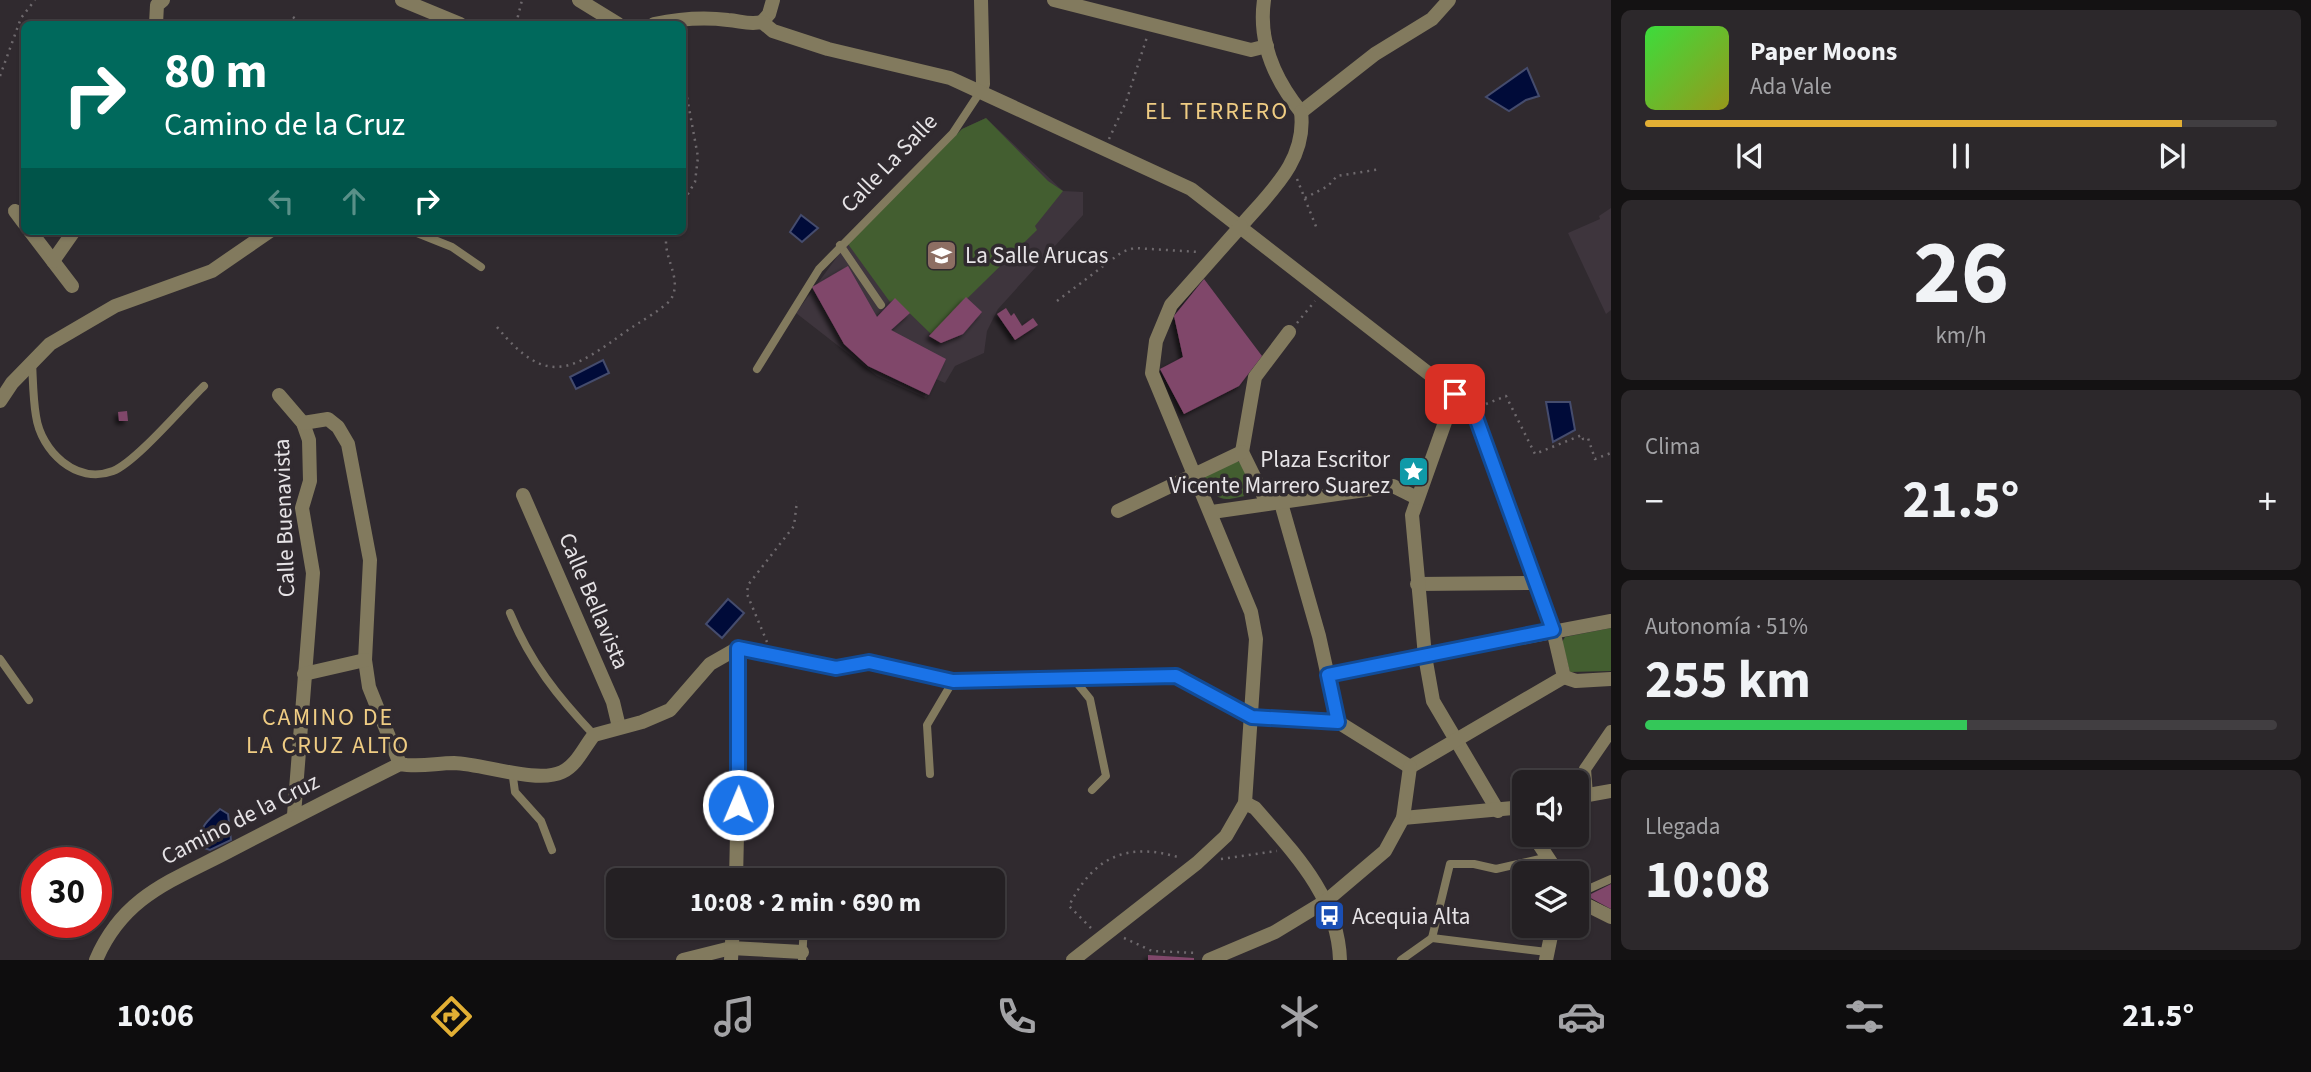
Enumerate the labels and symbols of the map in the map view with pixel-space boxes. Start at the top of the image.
district label: EL TERRERO [1145,94,1289,129]
street label: Calle La Salle [833,106,945,220]
school or university icon: La Salle Arucas [925,238,959,272]
place label: La Salle Arucas [965,239,1108,272]
pin [1425,364,1485,424]
street label: Calle Buenavista [265,438,303,598]
place label: Plaza Escritor Vicente Marrero Suarez [1169,443,1391,502]
place icon: Plaza Escritor Vicente Marrero Suarez [1396,455,1430,489]
street label: Calle Bellavista [550,528,638,674]
district label: CAMINO DE LA CRUZ ALTO [246,700,410,763]
street label: Camino de la Cruz [155,765,325,873]
position arrow [701,768,775,842]
speed limit sign: 30 [21,847,112,938]
bus stop icon: Acequia Alta [1312,899,1346,933]
place label: Acequia Alta [1352,900,1470,933]

